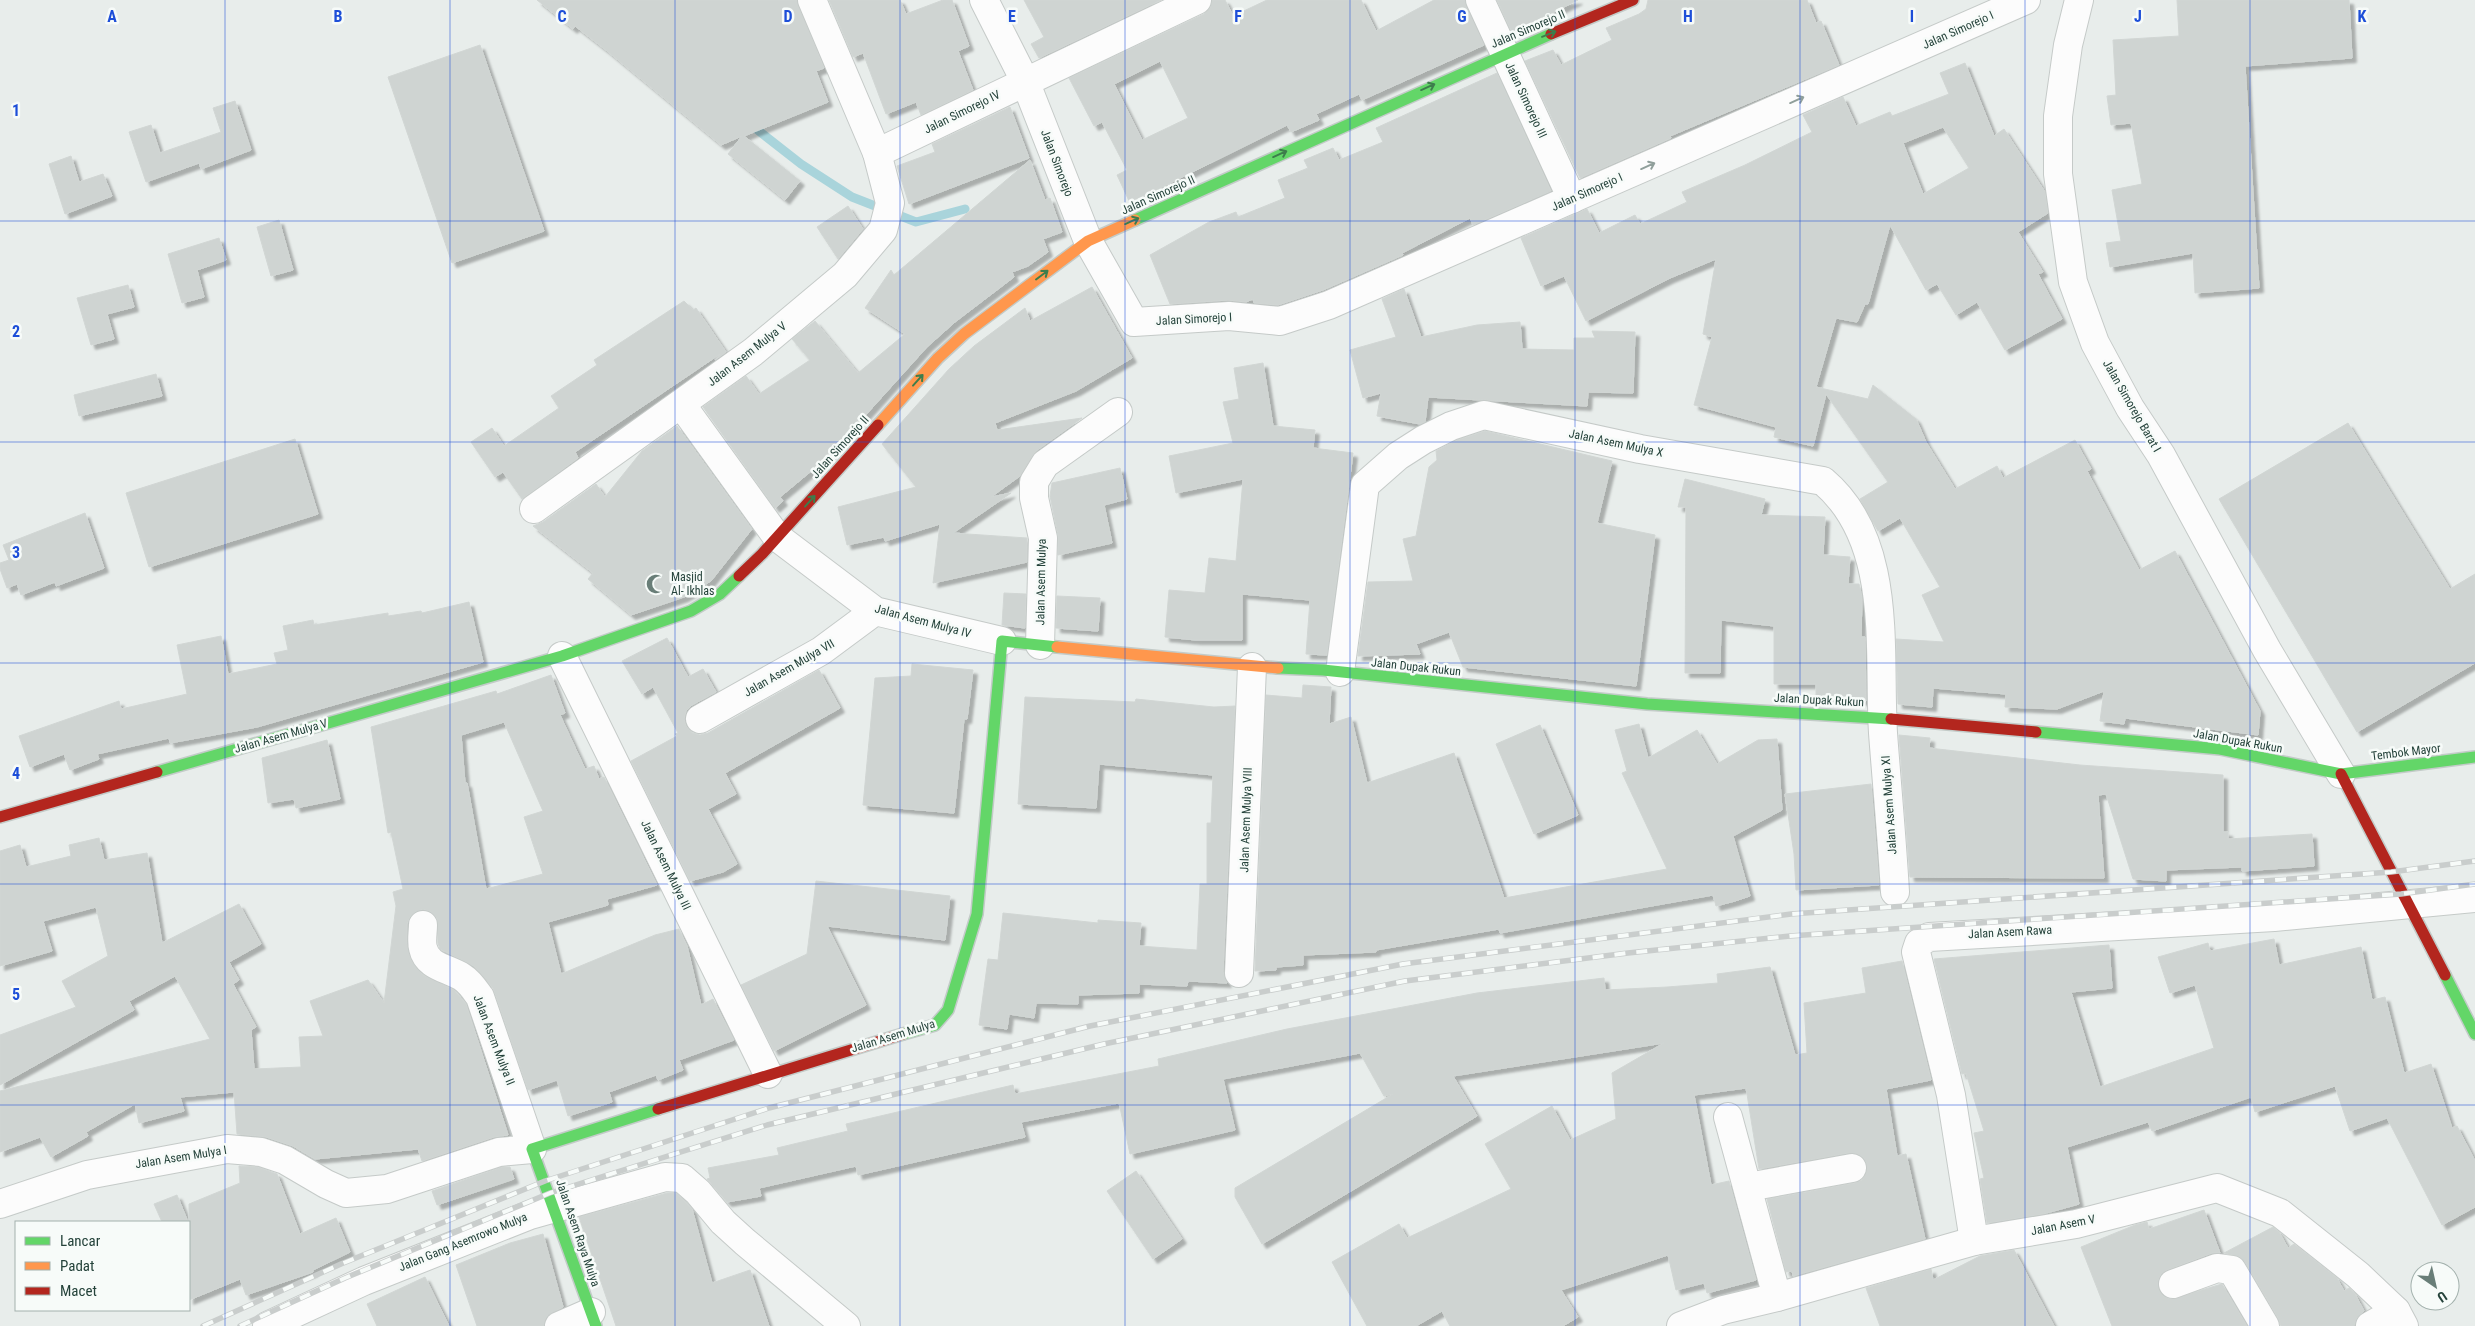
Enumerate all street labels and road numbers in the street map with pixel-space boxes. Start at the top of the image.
street label: Jalan Simorejo II [1489,7,1567,51]
street label: Jalan Simorejo I [1920,8,1996,52]
street label: Jalan Simorejo III [1502,60,1550,140]
street label: Jalan Simorejo IV [922,87,1003,136]
street label: Jalan Simorejo [1038,128,1076,198]
street label: Jalan Simorejo I [1549,170,1625,214]
street label: Jalan Simorejo II [1119,172,1197,218]
street label: Jalan Simorejo I [1156,310,1232,328]
street label: Jalan Asem Mulya V [705,319,789,389]
street label: Jalan Simorejo Barat I [2100,357,2164,455]
street label: Jalan Simorejo II [808,413,872,481]
street label: Jalan Asem Mulya X [1568,426,1665,460]
street label: Jalan Asem Mulya [1033,538,1049,625]
street label: Jalan Asem Mulya IV [873,601,973,641]
street label: Jalan Asem Mulya VII [741,636,837,700]
street label: Jalan Dupak Rukun [1370,655,1462,679]
street label: Jalan Dupak Rukun [1774,691,1865,709]
street label: Jalan Asem Mulya V [233,716,329,756]
street label: Jalan Dupak Rukun [2192,726,2284,756]
street label: Tembok Mayor [2371,741,2442,763]
street label: Jalan Asem Mulya XI [1879,755,1899,855]
street label: Jalan Asem Mulya VIII [1237,767,1255,873]
street label: Jalan Asem Mulya III [638,818,694,912]
street label: Jalan Asem Rawa [1968,923,2053,941]
street label: Jalan Asem Mulya II [470,993,518,1087]
street label: Jalan Asem Mulya [849,1017,937,1055]
street label: Jalan Asem Mulya I [134,1143,228,1171]
street label: Jalan Asem Raya Mulya [553,1178,603,1289]
street label: Jalan Gang Asemrowo Mulya [397,1210,530,1274]
street label: Jalan Asem V [2030,1212,2097,1238]

